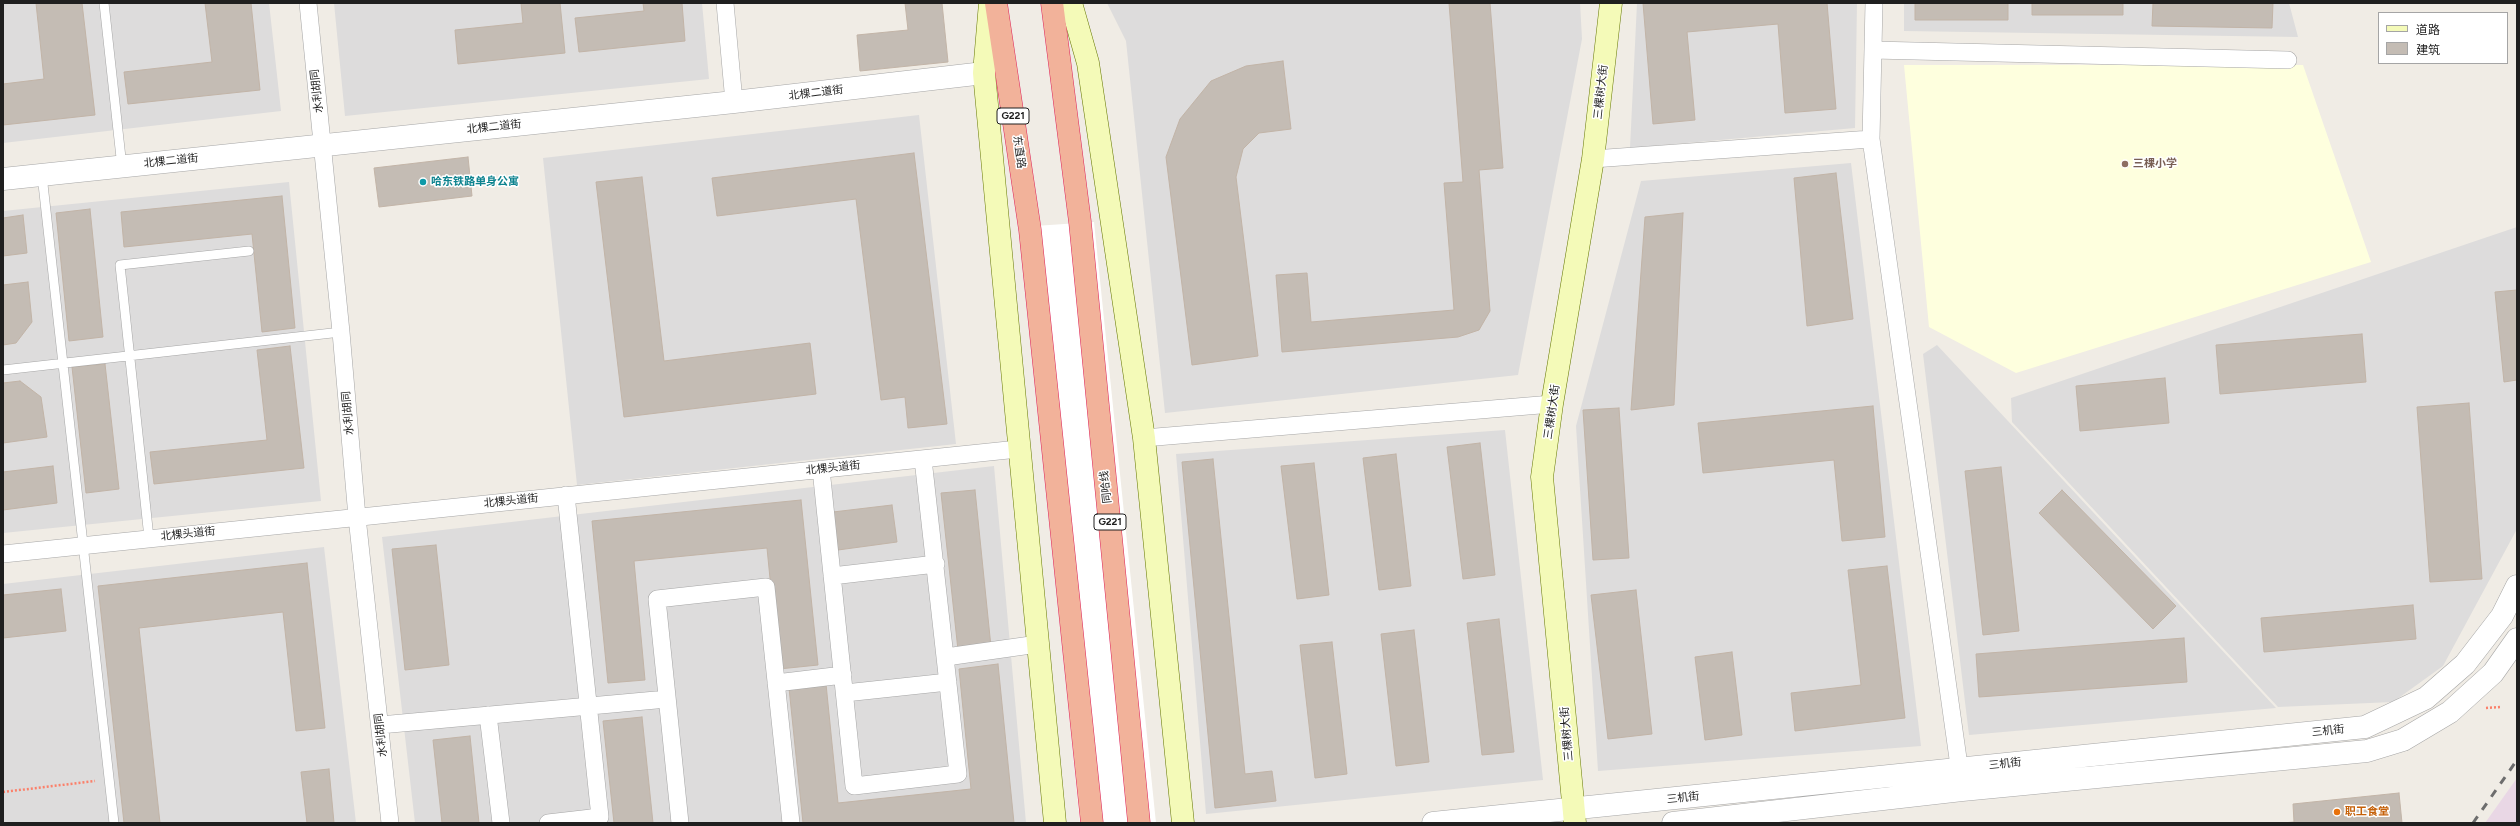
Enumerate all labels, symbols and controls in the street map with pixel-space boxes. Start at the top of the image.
legend [2378,12,2508,64]
text: 道路 [2416,23,2440,37]
text: 建筑 [2416,43,2440,57]
street label: 三棵树大街 [1592,64,1610,120]
street label: 水利胡同 [308,68,326,114]
street label: 北棵二道街 [788,83,844,103]
road number: G221 [997,108,1029,124]
street label: 北棵二道街 [466,118,522,136]
street label: 东直路 [1010,135,1028,169]
street label: 北棵二道街 [143,152,199,170]
place label: 三棵小学 [2133,157,2177,171]
marker: 三棵小学 [2120,159,2130,169]
place label: 哈东铁路单身公寓 [431,175,519,189]
marker: 哈东铁路单身公寓 [418,177,428,187]
street label: 三棵树大街 [1542,384,1562,440]
street label: 水利胡同 [340,391,356,435]
street label: 北棵头道街 [805,459,861,477]
street label: 同哈线 [1098,470,1114,504]
street label: 北棵头道街 [483,492,539,510]
road number: G221 [1094,514,1126,530]
street label: 北棵头道街 [160,525,216,543]
street label: 三棵树大街 [1558,706,1576,762]
street label: 水利胡同 [372,712,390,758]
street label: 三机街 [2311,723,2345,739]
street label: 三机街 [1988,756,2022,772]
street label: 三机街 [1666,790,1700,806]
place label: 职工食堂 [2345,805,2389,819]
marker: 职工食堂 [2332,807,2342,817]

